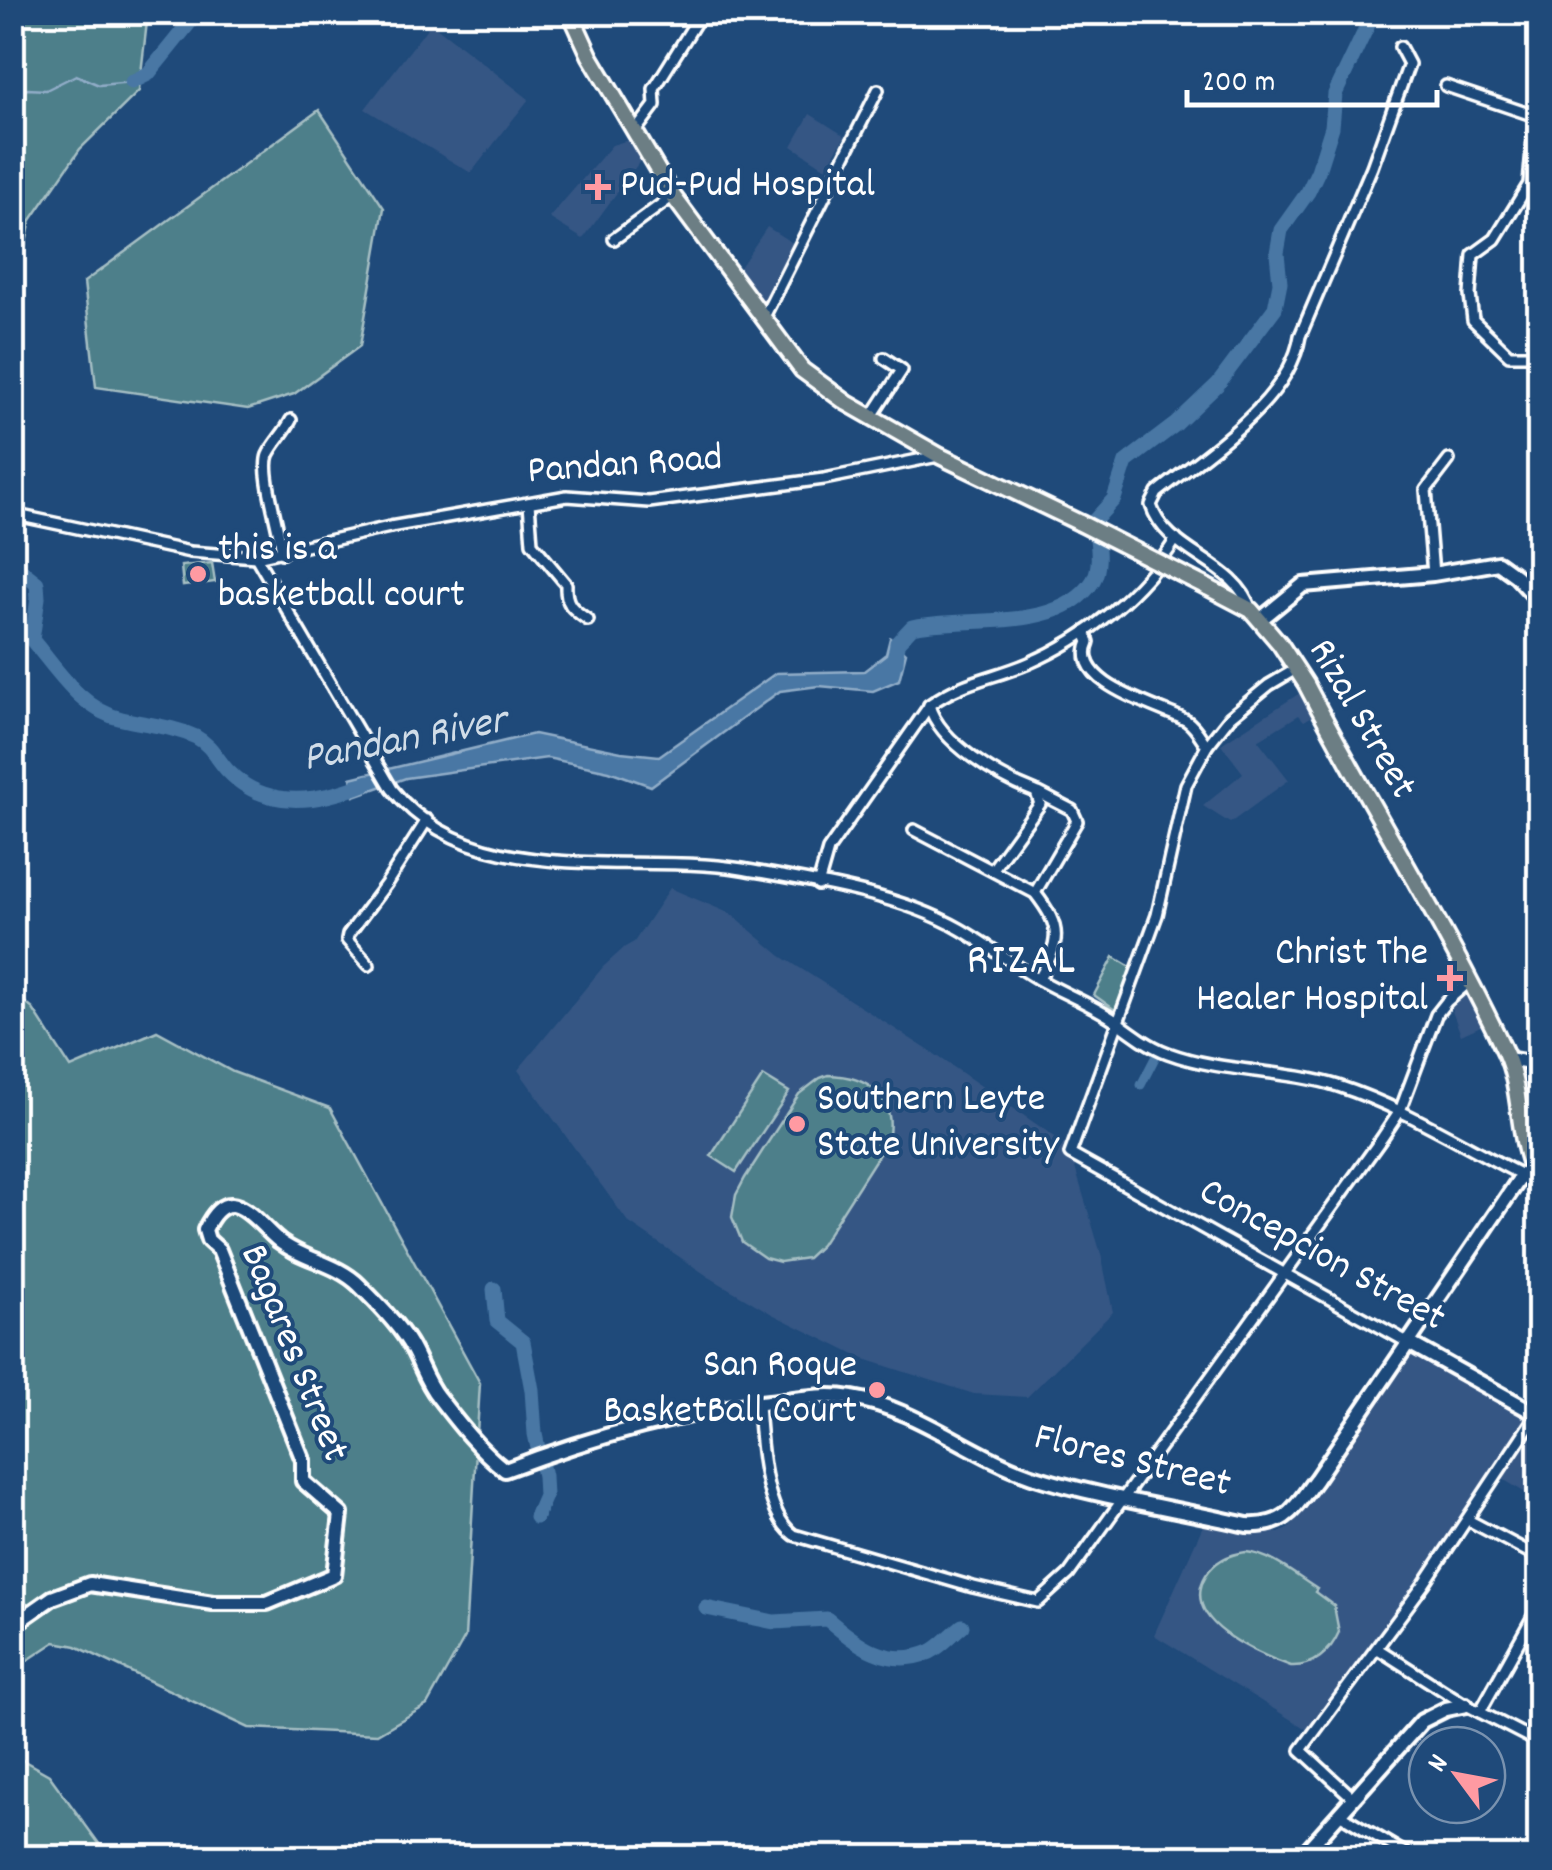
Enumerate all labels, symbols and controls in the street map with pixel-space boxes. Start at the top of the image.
scale bar [1187,45,1437,107]
text: 200 m [1202,63,1275,106]
place label: Pud-Pud Hospital [620,159,875,216]
marker: Pud-Pud Hospital [585,174,611,200]
street label: Pandan Road [526,432,724,502]
place label: this is a basketball court [218,523,465,626]
marker: this is a basketball court [187,563,209,585]
street label: Rizal Street [1291,629,1429,811]
water label: Pandan River [298,692,516,791]
place label: Christ The Healer Hospital [1196,927,1428,1030]
district label: RIZAL [966,931,1078,995]
marker: Christ The Healer Hospital [1437,965,1463,991]
place label: Southern Leyte State University [817,1073,1060,1176]
marker: Southern Leyte State University [786,1113,808,1135]
street label: Concepcion Street [1187,1166,1455,1348]
street label: Bagares Street [223,1237,361,1471]
place label: San Roque BasketBall Court [603,1339,857,1442]
marker: San Roque BasketBall Court [866,1379,888,1401]
street label: Flores Street [1028,1411,1236,1515]
north arrow [1407,1725,1507,1825]
text: N [1419,1748,1461,1781]

